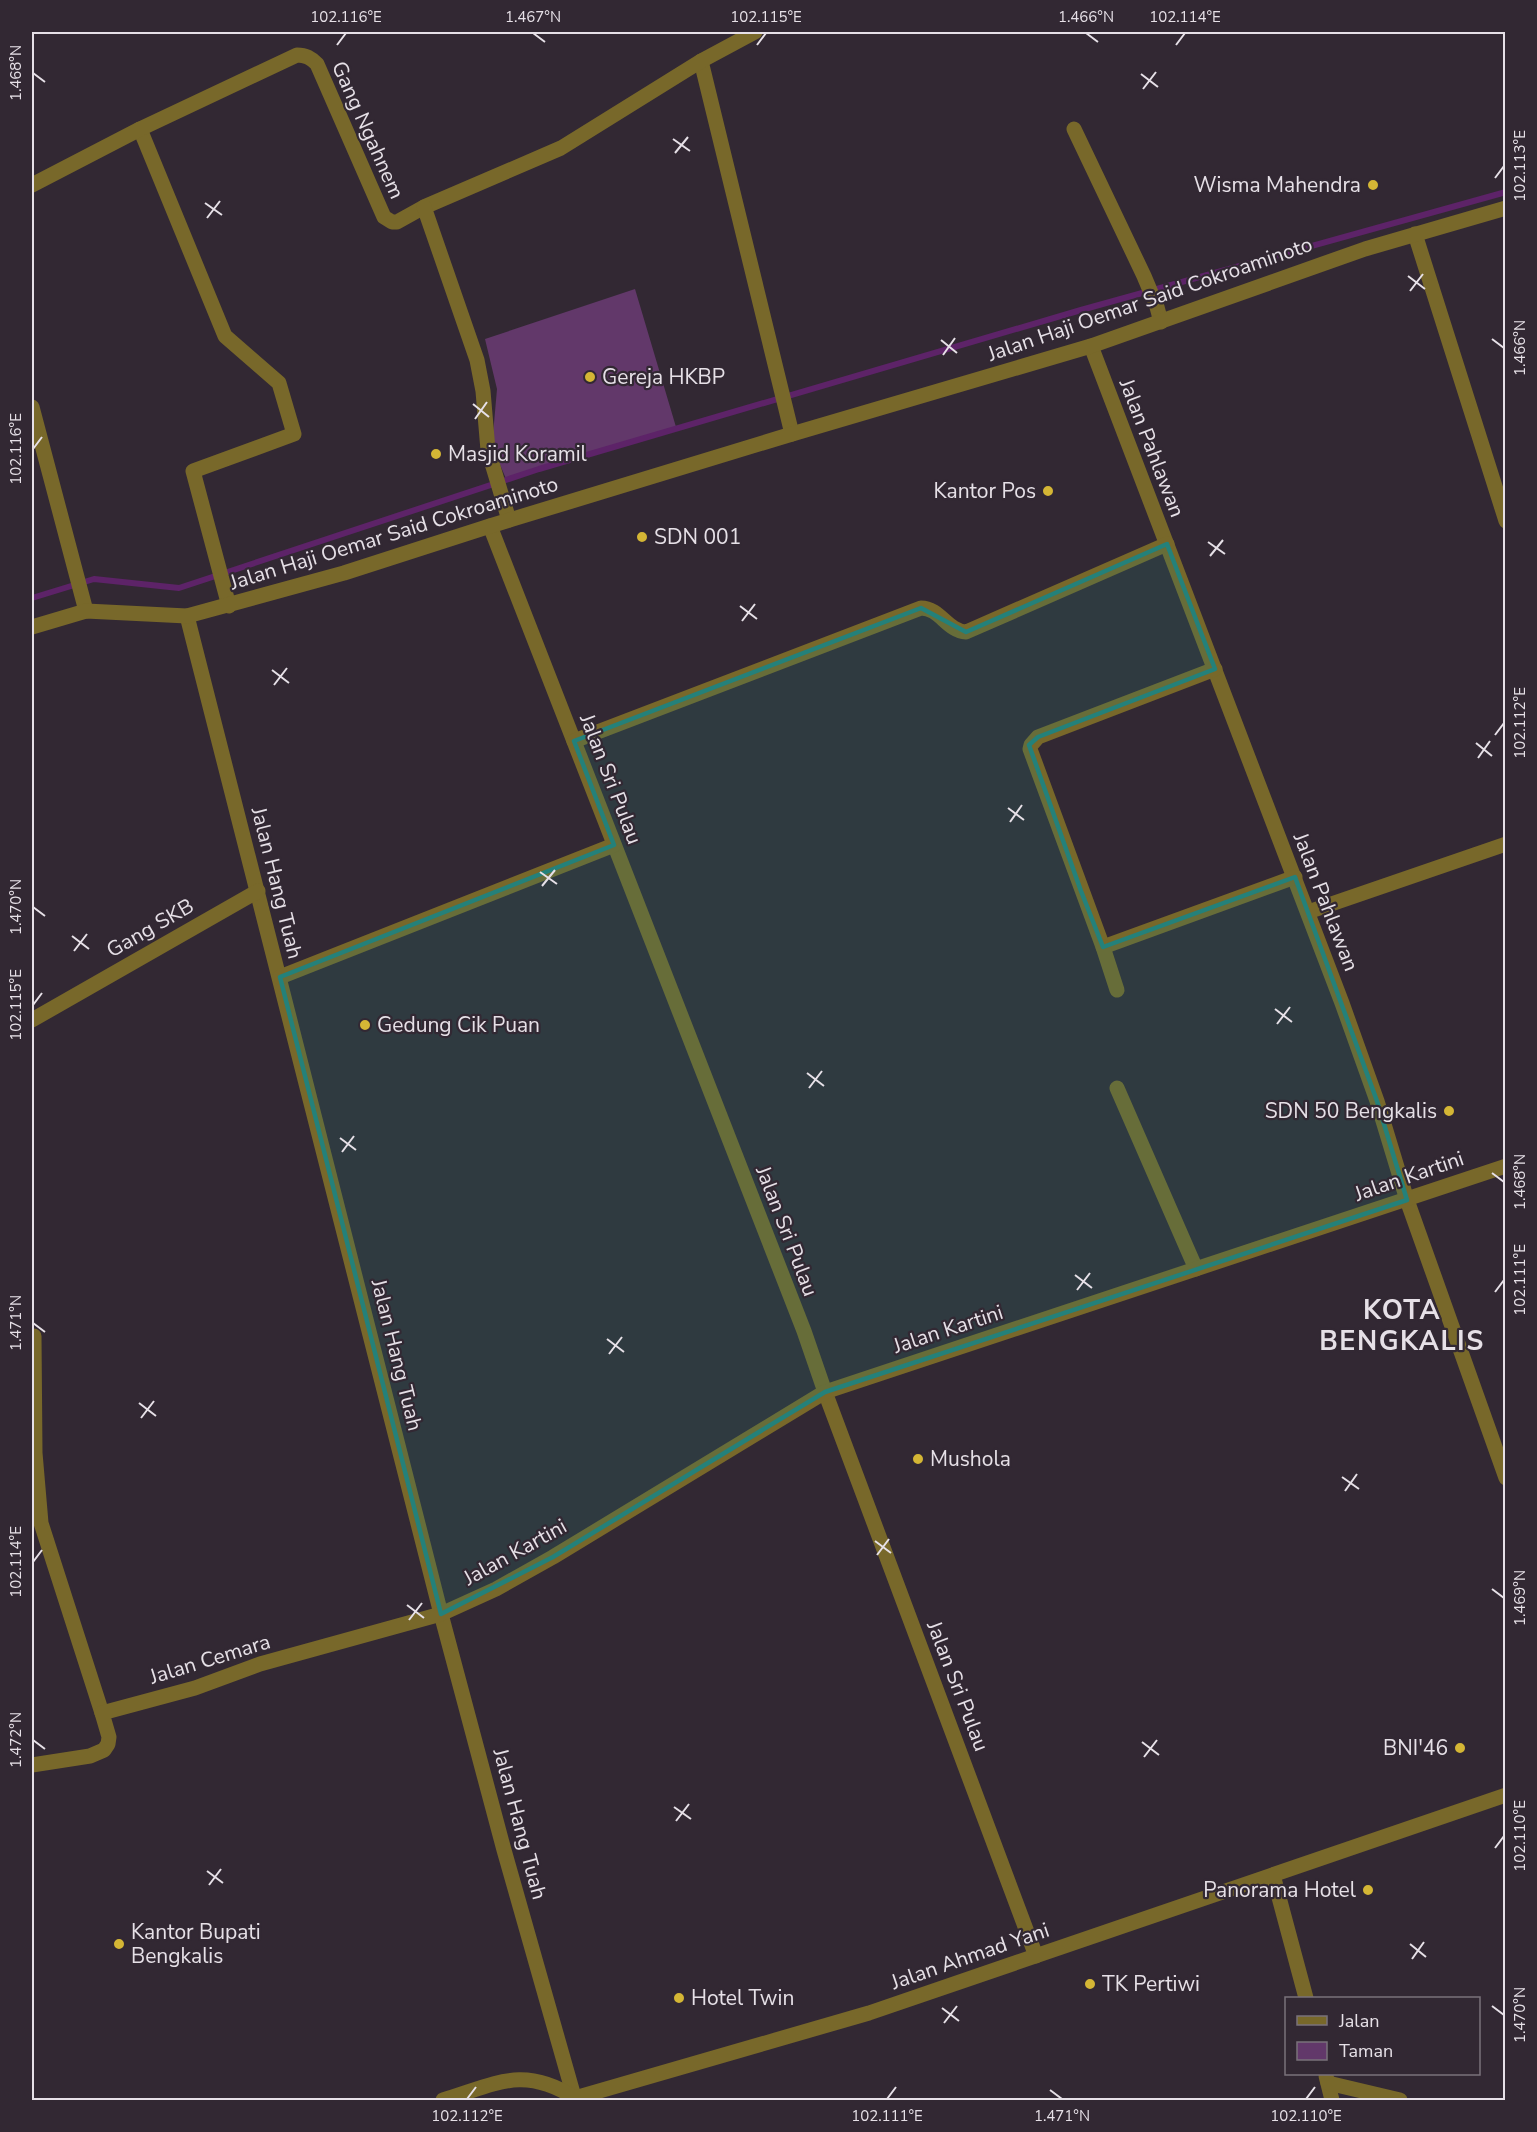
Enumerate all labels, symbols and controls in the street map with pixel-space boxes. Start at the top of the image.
text: 102.116°E [310,7,382,27]
text: 1.467°N [505,7,561,27]
text: 102.115°E [730,7,802,27]
text: 1.466°N [1058,7,1114,27]
text: 102.114°E [1149,7,1221,27]
text: 1.468°N [6,45,26,101]
street label: Gang Ngahnem [325,57,411,203]
text: 102.113°E [1510,130,1530,202]
place label: Wisma Mahendra [1194,171,1361,199]
marker: Wisma Mahendra [1366,178,1380,192]
street label: Jalan Haji Oemar Said Cokroaminoto [983,230,1316,368]
text: 1.466°N [1510,320,1530,376]
place label: Gereja HKBP [602,363,725,391]
marker: Gereja HKBP [583,370,597,384]
street label: Jalan Pahlawan [1112,374,1191,521]
text: 102.116°E [6,413,26,485]
place label: Masjid Koramil [448,440,588,468]
marker: Masjid Koramil [429,447,443,461]
street label: Jalan Haji Oemar Said Cokroaminoto [226,470,562,597]
place label: Kantor Pos [933,477,1036,505]
marker: Kantor Pos [1041,484,1055,498]
place label: SDN 001 [654,523,741,551]
marker: SDN 001 [635,530,649,544]
text: 102.112°E [1510,687,1530,759]
street label: Jalan Sri Pulau [573,709,649,848]
street label: Jalan Hang Tuah [244,803,309,962]
street label: Jalan Pahlawan [1286,828,1365,975]
text: 1.470°N [6,879,26,935]
street label: Gang SKB [101,892,199,964]
text: 102.115°E [6,969,26,1041]
place label: Gedung Cik Puan [377,1011,540,1039]
marker: Gedung Cik Puan [358,1018,372,1032]
place label: SDN 50 Bengkalis [1265,1097,1437,1125]
marker: SDN 50 Bengkalis [1442,1104,1456,1118]
street label: Jalan Kartini [1350,1144,1467,1208]
text: 1.468°N [1510,1154,1530,1210]
street label: Jalan Sri Pulau [749,1161,825,1300]
text: 102.111°E [1510,1244,1530,1316]
street label: Jalan Hang Tuah [364,1275,429,1434]
district label: KOTA BENGKALIS [1319,1292,1485,1360]
text: 1.471°N [6,1295,26,1351]
street label: Jalan Kartini [889,1298,1007,1360]
place label: Mushola [930,1445,1011,1473]
marker: Mushola [911,1452,925,1466]
street label: Jalan Kartini [457,1512,572,1592]
text: 102.114°E [6,1526,26,1598]
text: 1.469°N [1510,1570,1530,1626]
street label: Jalan Sri Pulau [920,1616,996,1755]
street label: Jalan Cemara [145,1627,274,1691]
text: 1.472°N [6,1712,26,1768]
place label: BNI'46 [1383,1734,1448,1762]
marker: BNI'46 [1453,1741,1467,1755]
street label: Jalan Hang Tuah [486,1744,554,1903]
text: 102.110°E [1510,1800,1530,1872]
place label: Panorama Hotel [1203,1876,1357,1904]
marker: Panorama Hotel [1361,1883,1375,1897]
street label: Jalan Ahmad Yani [886,1916,1053,1996]
place label: Kantor Bupati Bengkalis [131,1918,261,1970]
marker: Kantor Bupati Bengkalis [112,1937,126,1951]
place label: TK Pertiwi [1102,1970,1200,1998]
marker: TK Pertiwi [1083,1977,1097,1991]
place label: Hotel Twin [691,1984,794,2012]
text: 1.470°N [1510,1987,1530,2043]
marker: Hotel Twin [672,1991,686,2005]
legend [1285,1997,1480,2075]
text: Jalan [1338,2009,1379,2033]
text: Taman [1339,2039,1393,2063]
text: 102.112°E [431,2106,503,2126]
text: 102.111°E [851,2106,923,2126]
text: 1.471°N [1034,2106,1090,2126]
text: 102.110°E [1270,2106,1342,2126]

